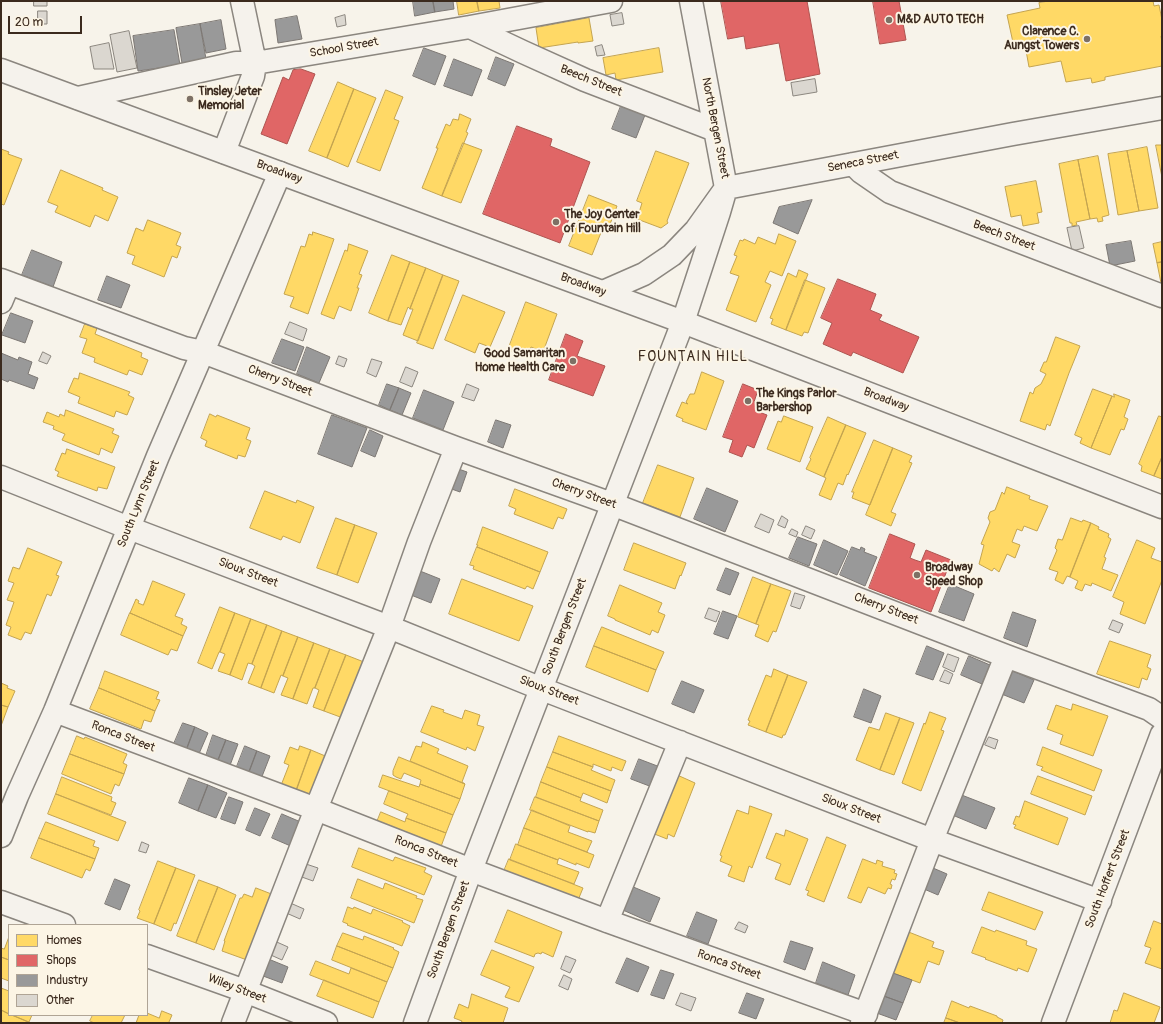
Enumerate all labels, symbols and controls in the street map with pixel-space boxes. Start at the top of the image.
scale bar [10,8,84,34]
place label: M&D AUTO TECH [897,13,984,27]
text: 20 m [15,15,43,30]
marker: M&D AUTO TECH [884,15,894,25]
place label: Clarence C. Aungst Towers [1004,25,1079,53]
marker: Clarence C. Aungst Towers [1082,34,1092,44]
street label: School Street [308,35,380,61]
street label: Beech Street [558,62,624,100]
street label: North Bergen Street [698,76,732,180]
place label: Tinsley Jeter Memorial [198,85,262,113]
marker: Tinsley Jeter Memorial [185,94,195,104]
street label: Seneca Street [826,148,900,176]
street label: Broadway [254,157,304,187]
place label: The Joy Center of Fountain Hill [564,208,641,236]
marker: The Joy Center of Fountain Hill [551,217,561,227]
street label: Beech Street [971,218,1037,254]
street label: Broadway [558,270,608,300]
place label: Good Samaritan Home Health Care [475,347,565,375]
district label: FOUNTAIN HILL [638,349,748,365]
marker: Good Samaritan Home Health Care [568,356,578,366]
street label: Cherry Street [246,362,314,400]
street label: Broadway [861,385,911,415]
place label: The Kings Parlor Barbershop [756,387,836,415]
marker: The Kings Parlor Barbershop [743,396,753,406]
street label: South Lynn Street [115,458,163,550]
street label: Cherry Street [550,476,618,512]
street label: Sioux Street [216,555,280,591]
place label: Broadway Speed Shop [925,561,983,589]
marker: Broadway Speed Shop [912,570,922,580]
street label: South Bergen Street [540,576,590,678]
street label: Cherry Street [852,590,920,628]
street label: Sioux Street [517,673,581,709]
street label: Ronca Street [89,718,157,756]
street label: Sioux Street [819,791,883,827]
street label: South Hoffert Street [1083,828,1133,930]
street label: Ronca Street [392,833,460,871]
street label: South Bergen Street [425,879,473,981]
legend [8,924,148,1016]
text: Homes [46,933,82,948]
street label: Ronca Street [695,947,763,983]
text: Shops [46,953,76,968]
street label: Wiley Street [206,971,268,1007]
text: Industry [46,973,88,988]
text: Other [46,993,74,1008]

